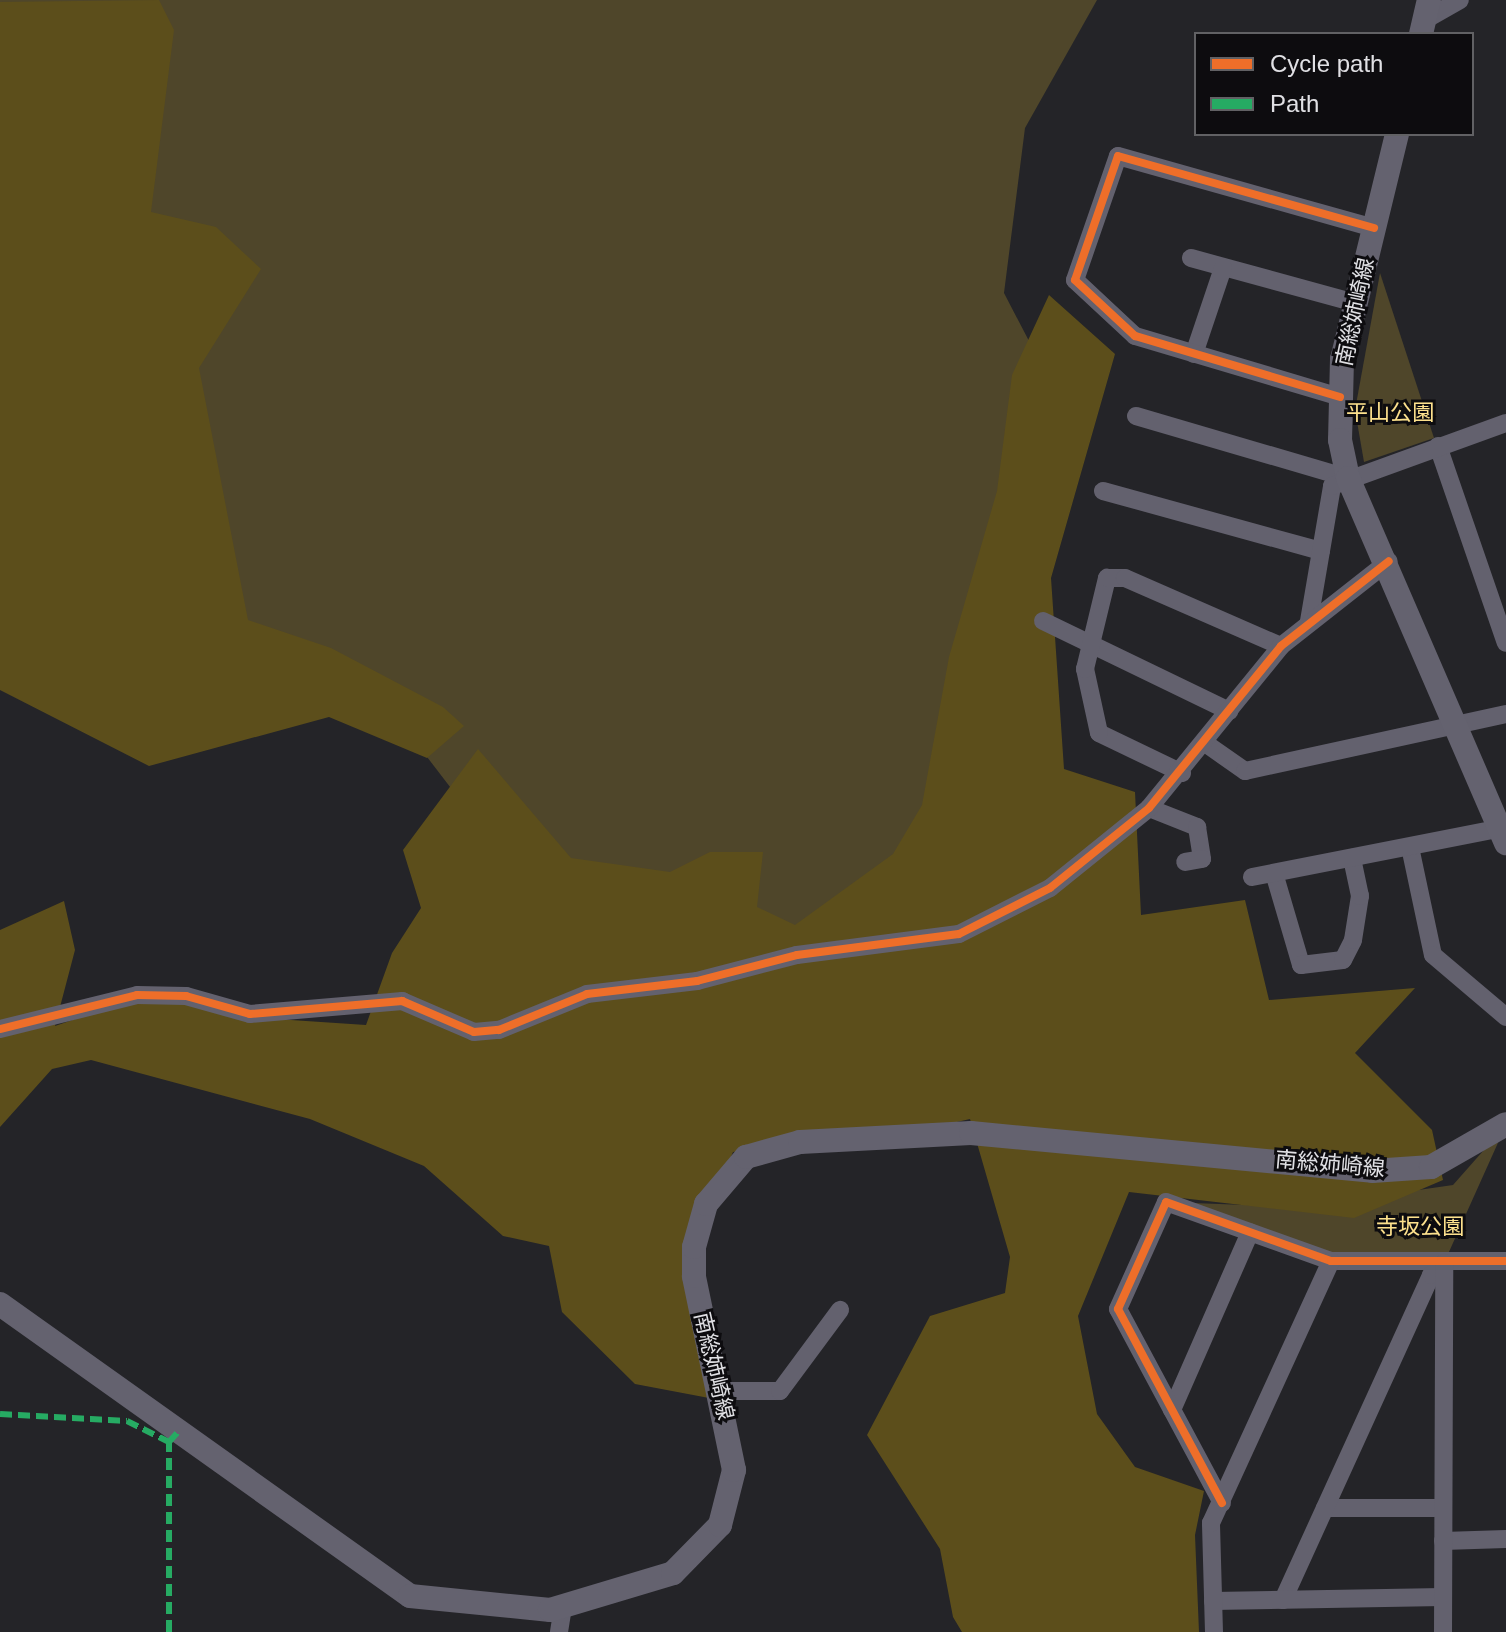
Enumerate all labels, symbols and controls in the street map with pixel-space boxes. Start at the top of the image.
legend [1194,32,1474,136]
text: Cycle path [1270,50,1383,77]
text: Path [1270,90,1319,117]
street label: 南総姉崎線 [1331,255,1379,369]
park label: 平山公園 [1346,400,1434,426]
street label: 南総姉崎線 [1274,1146,1386,1182]
park label: 寺坂公園 [1376,1214,1464,1240]
street label: 南総姉崎線 [689,1309,739,1423]

